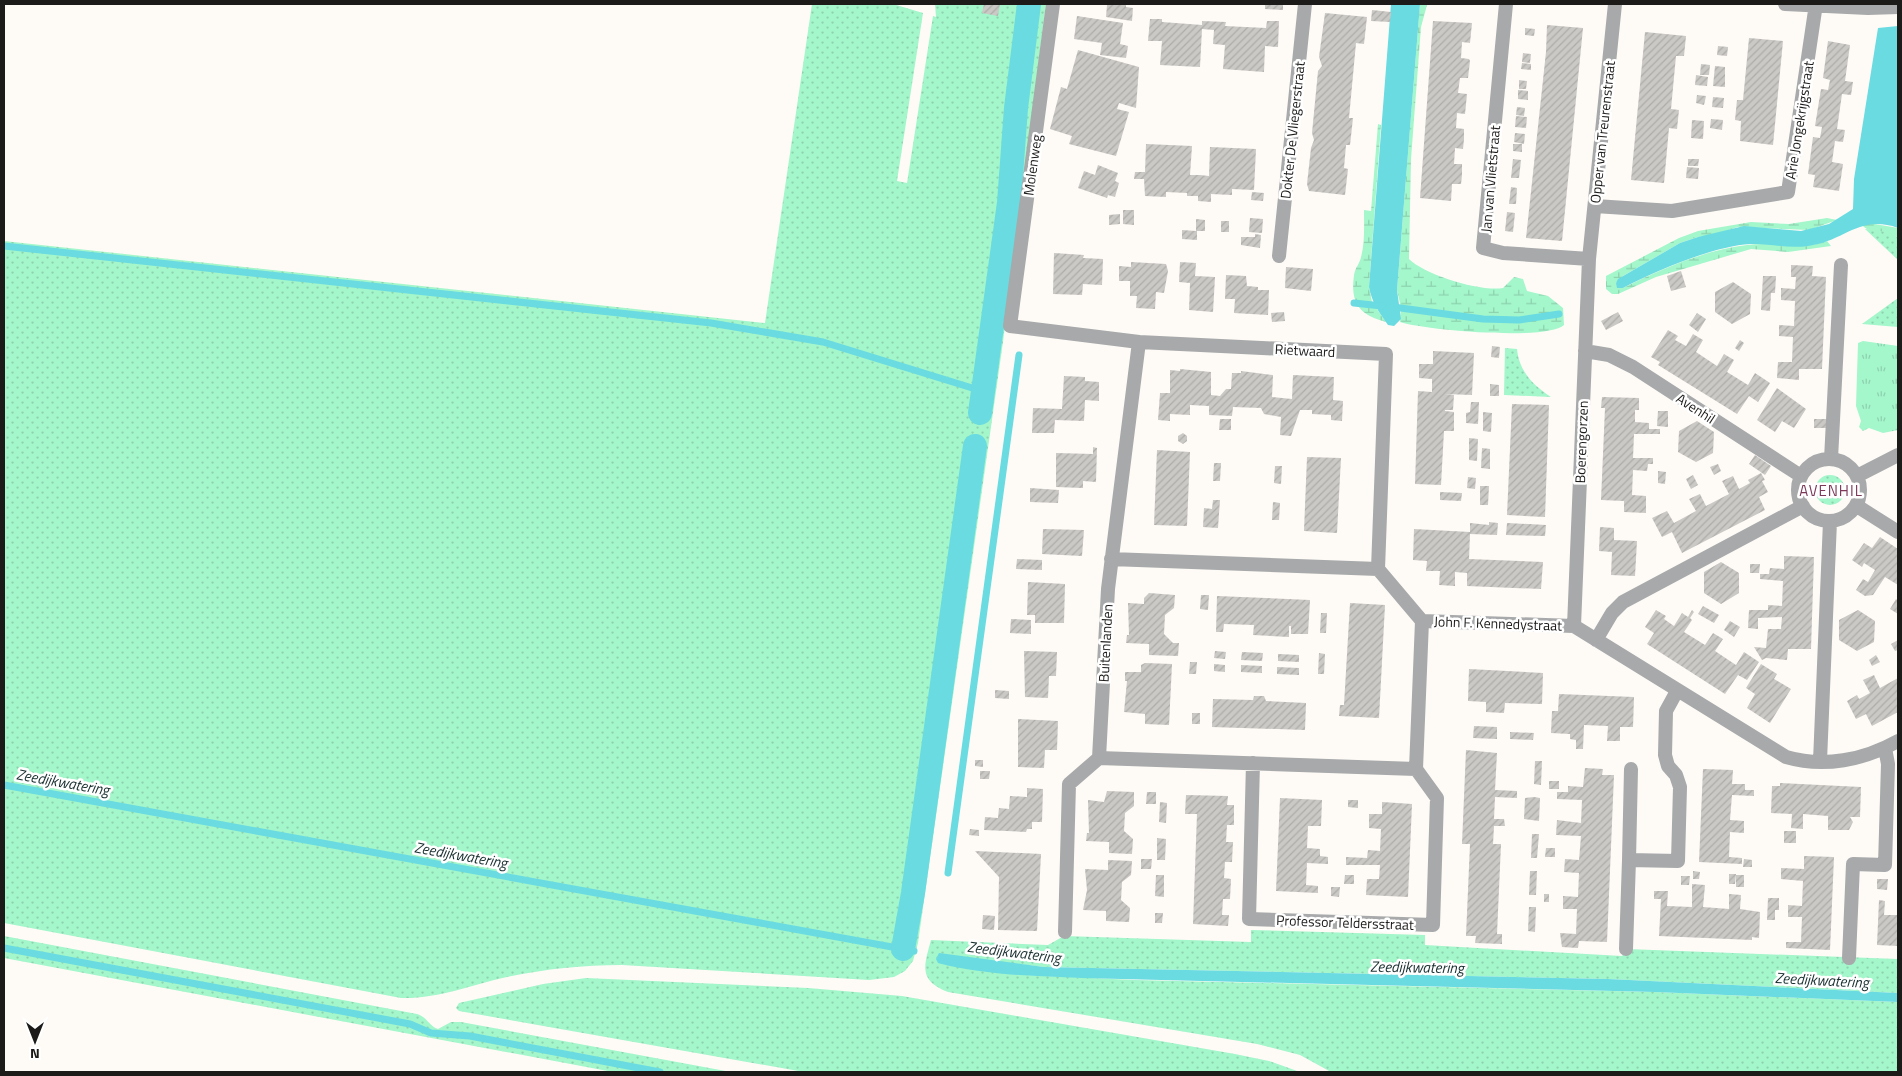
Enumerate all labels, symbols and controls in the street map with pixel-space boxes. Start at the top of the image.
street label: Arie Jongekrijgstraat [1779,59,1819,181]
street label: Dokter De Vliegerstraat [1274,60,1310,200]
street label: Opper van Treurenstraat [1584,60,1620,204]
street label: Jan van Vlietstraat [1475,124,1505,233]
street label: Molenweg [1017,133,1047,197]
street label: Rietwaard [1274,338,1336,362]
street label: Avenhil [1672,387,1720,429]
street label: Boerengorzen [1569,400,1593,484]
district label: AVENHIL [1799,479,1863,502]
street label: Buitenlanden [1092,603,1118,683]
street label: John F. Kennedystraat [1434,610,1562,636]
water label: Zeedijkwatering [15,763,113,802]
water label: Zeedijkwatering [413,836,511,875]
street label: Professor Teldersstraat [1276,909,1414,935]
water label: Zeedijkwatering [966,935,1064,969]
water label: Zeedijkwatering [1370,955,1466,979]
water label: Zeedijkwatering [1775,966,1871,994]
north arrow [10,1016,60,1066]
text: N [30,1044,40,1065]

